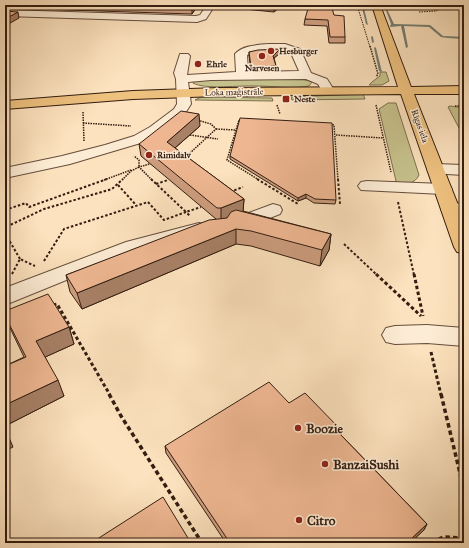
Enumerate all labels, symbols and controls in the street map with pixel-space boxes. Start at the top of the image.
place label: Hesburger [279,45,318,57]
marker: Hesburger [266,46,276,56]
marker: Narvesen [257,51,267,61]
place label: Ehrle [206,58,227,69]
marker: Ehrle [193,59,203,69]
place label: Narvesen [244,62,279,73]
street label: Loka maģistrāle [204,85,264,99]
place label: Neste [293,93,316,104]
marker: Neste [281,94,291,104]
street label: Rīgas iela [408,108,432,144]
place label: Rimidalv [157,149,191,160]
marker: Rimidalv [144,150,154,160]
place label: Boozie [306,421,343,437]
marker: Boozie [293,423,303,433]
place label: BanzaiSushi [333,457,400,473]
marker: BanzaiSushi [320,459,330,469]
place label: Citro [307,513,336,529]
marker: Citro [294,515,304,525]

